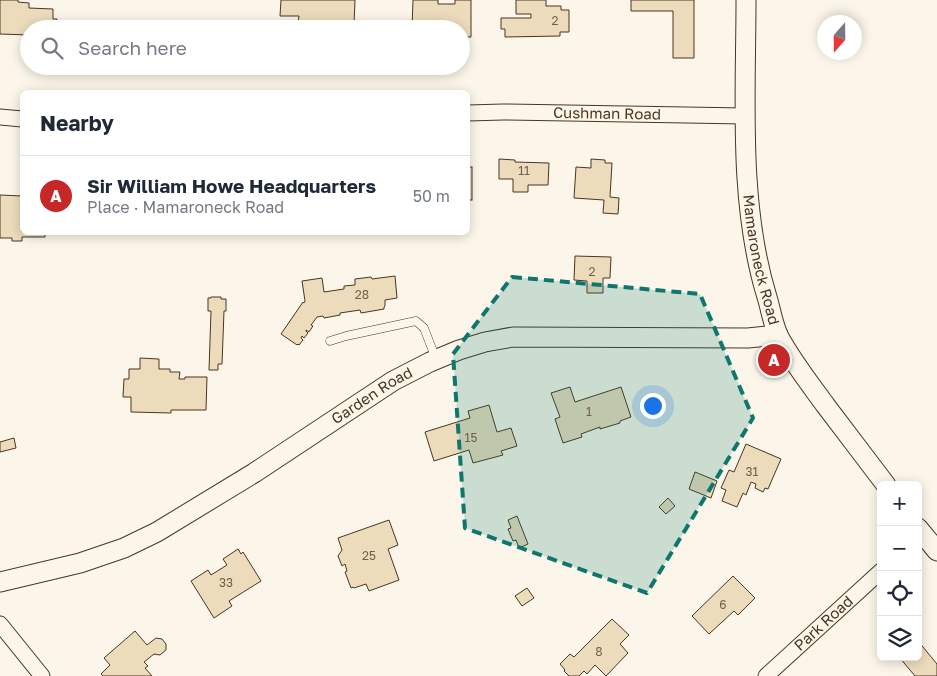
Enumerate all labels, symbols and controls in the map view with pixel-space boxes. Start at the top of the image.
house number: 2 [552,13,559,28]
north arrow [817,15,862,60]
search box [20,20,470,75]
icon: search [38,34,66,62]
text: Search here [78,36,187,59]
street label: Cushman Road [553,103,661,123]
text: Nearby [40,110,114,136]
house number: 11 [518,163,530,178]
text: Sir William Howe Headquarters [87,174,376,197]
text: A [50,186,62,206]
text: 50 m [413,186,450,206]
street label: Mamaroneck Road [740,193,784,327]
text: Place · Mamaroneck Road [87,197,284,217]
house number: 2 [589,264,596,279]
house number: 28 [355,287,369,302]
pin: A [758,341,790,379]
street label: Garden Road [328,363,415,427]
your location [640,393,666,419]
house number: 1 [586,404,592,419]
house number: 15 [465,430,477,445]
house number: 31 [746,464,759,479]
map controls [877,481,922,661]
button: + [877,481,922,526]
button: − [877,526,922,571]
house number: 25 [362,548,376,563]
button: locate [877,571,922,616]
house number: 33 [219,575,233,590]
street label: Park Road [790,591,856,654]
house number: 6 [719,597,727,612]
button: layers [877,616,922,661]
house number: 8 [595,644,603,659]

